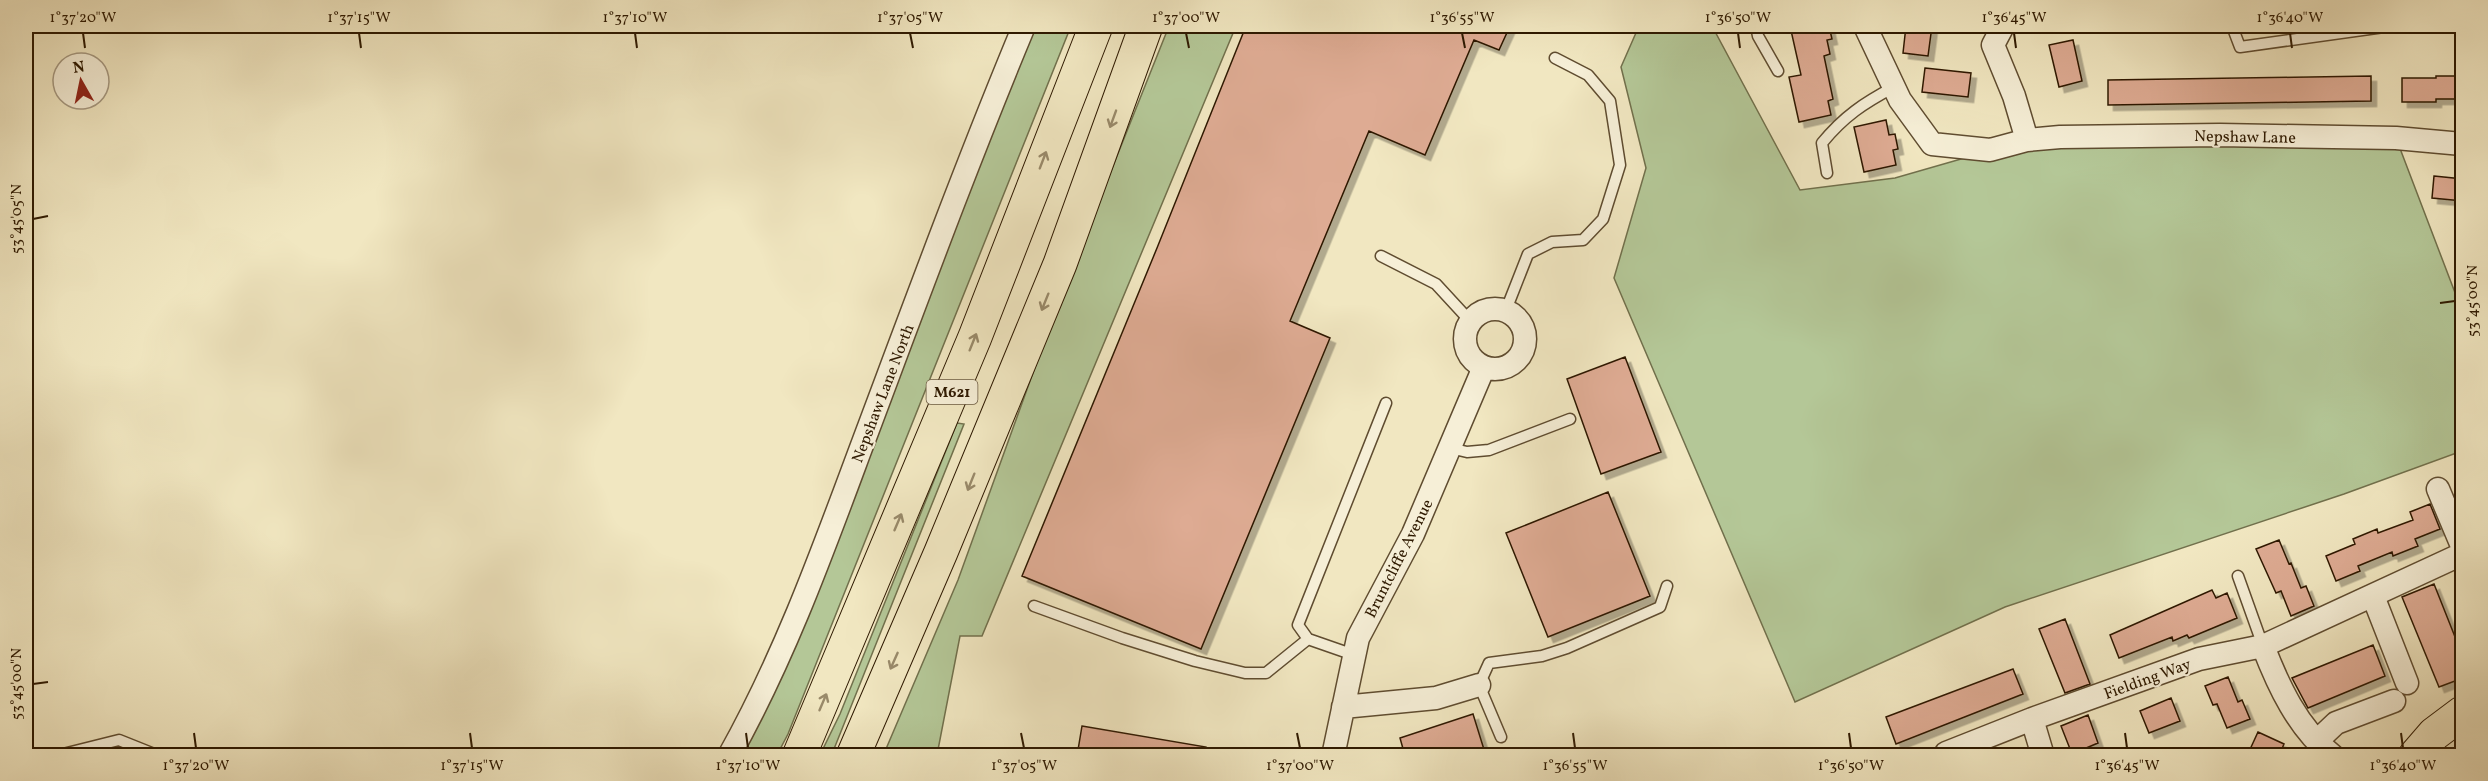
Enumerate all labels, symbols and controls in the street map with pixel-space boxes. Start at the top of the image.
text: 1°37'20"W [50,8,116,29]
text: 1°37'15"W [327,8,391,29]
text: 1°37'10"W [603,8,667,29]
text: 1°37'05"W [877,8,943,29]
text: 1°37'00"W [1152,8,1220,29]
text: 1°36'55"W [1429,8,1495,29]
text: 1°36'50"W [1705,8,1771,29]
text: 1°36'45"W [1981,8,2047,29]
text: 1°36'40"W [2257,8,2323,29]
north arrow [51,51,111,111]
text: N [72,56,87,80]
one-way arrow [1106,109,1117,128]
street label: Nepshaw Lane [2194,126,2296,150]
one-way arrow [1039,151,1050,170]
text: 53°45'05"N [7,184,28,254]
text: 53°45'00"N [2463,265,2484,337]
one-way arrow [1039,292,1050,310]
street label: Nepshaw Lane North [847,321,920,466]
one-way arrow [968,333,979,352]
road number: M621 [926,380,978,404]
one-way arrow [965,472,976,491]
street label: Bruntcliffe Avenue [1360,496,1439,622]
one-way arrow [893,513,904,532]
text: 53°45'00"N [7,648,28,720]
one-way arrow [888,652,899,670]
street label: Fielding Way [2101,654,2195,706]
one-way arrow [818,694,829,712]
text: 1°37'20"W [163,756,229,777]
text: 1°37'15"W [440,756,504,777]
text: 1°37'10"W [716,756,780,777]
text: 1°37'05"W [991,756,1057,777]
text: 1°37'00"W [1266,756,1334,777]
text: 1°36'55"W [1542,756,1608,777]
text: 1°36'50"W [1818,756,1884,777]
text: 1°36'45"W [2094,756,2160,777]
text: 1°36'40"W [2370,756,2436,777]

